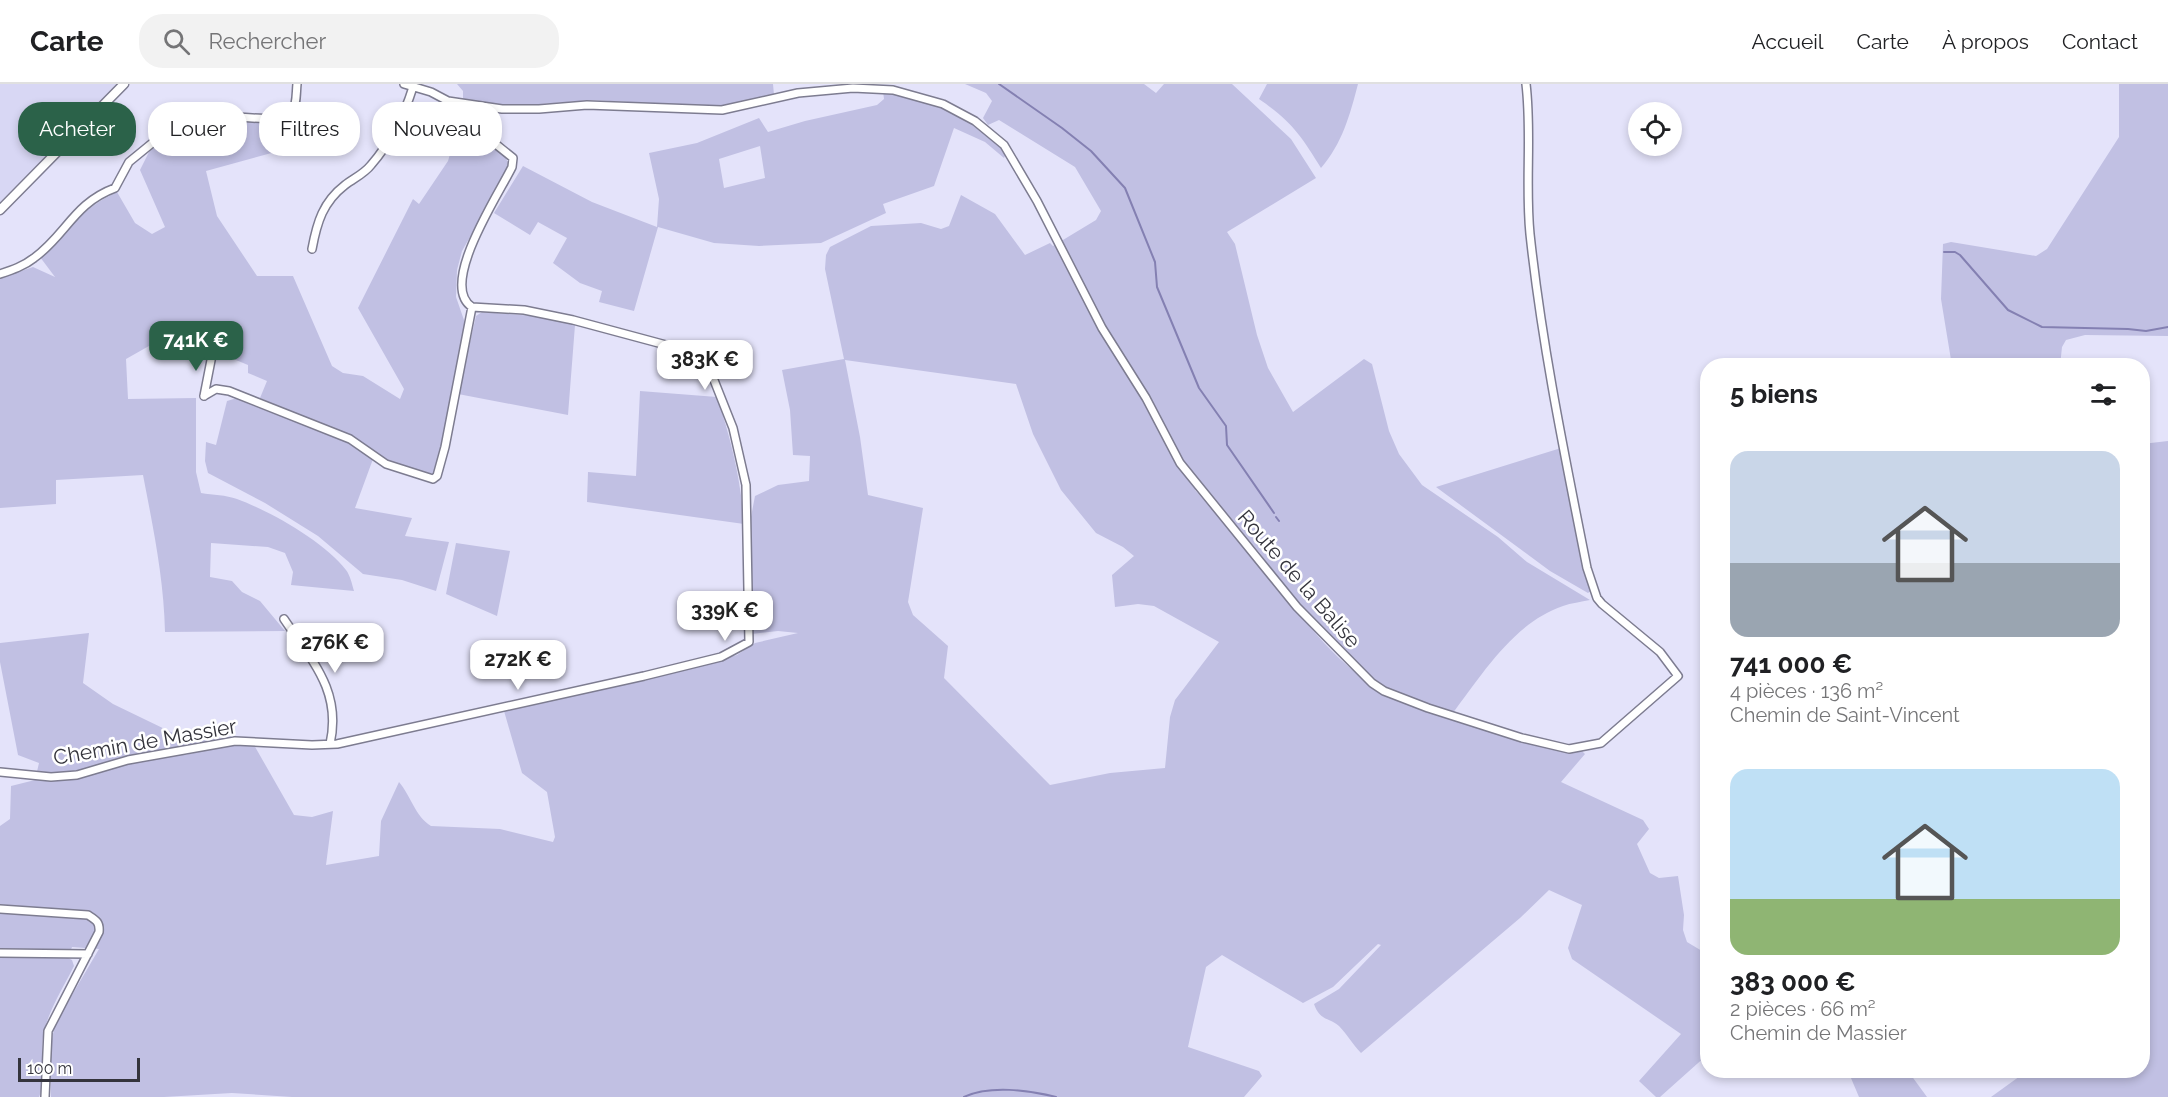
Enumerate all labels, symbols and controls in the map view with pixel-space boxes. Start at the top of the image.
search box [139,14,559,68]
text: Carte [30,25,103,58]
icon: search [160,25,193,58]
text: Rechercher [208,28,326,54]
text: Accueil [1752,29,1824,54]
text: Carte [1857,29,1909,54]
text: À propos [1942,29,2029,54]
text: Contact [2062,29,2138,54]
chip: Acheter [18,102,136,156]
chip: Louer [148,102,247,156]
chip: Filtres [259,102,360,156]
chip: Nouveau [372,102,502,156]
map controls [1628,102,1682,156]
button: locate [1628,102,1682,156]
pin: 741K € [147,321,245,372]
text: 741K € [163,328,229,352]
pin: 383K € [656,340,754,391]
text: 383K € [671,347,739,371]
icon: filters [2087,378,2120,411]
text: 5 biens [1730,379,1818,409]
icon: home [1871,490,1979,598]
street label: Route de la Balise [1233,505,1366,653]
pin: 339K € [676,591,774,642]
text: 339K € [691,598,759,622]
pin: 276K € [286,623,384,674]
text: 276K € [301,630,369,654]
pin: 272K € [469,640,567,691]
text: 272K € [484,647,552,671]
text: 741 000 € [1730,649,1852,679]
text: 4 pièces · 136 m² [1730,679,1883,703]
text: Chemin de Saint-Vincent [1730,703,1960,727]
street label: Chemin de Massier [51,713,239,770]
icon: home [1871,808,1979,916]
text: 383 000 € [1730,967,1856,997]
text: 2 pièces · 66 m² [1730,997,1876,1021]
text: Chemin de Massier [1730,1021,1907,1045]
scale bar [18,1055,140,1082]
text: 100 m [27,1059,72,1078]

